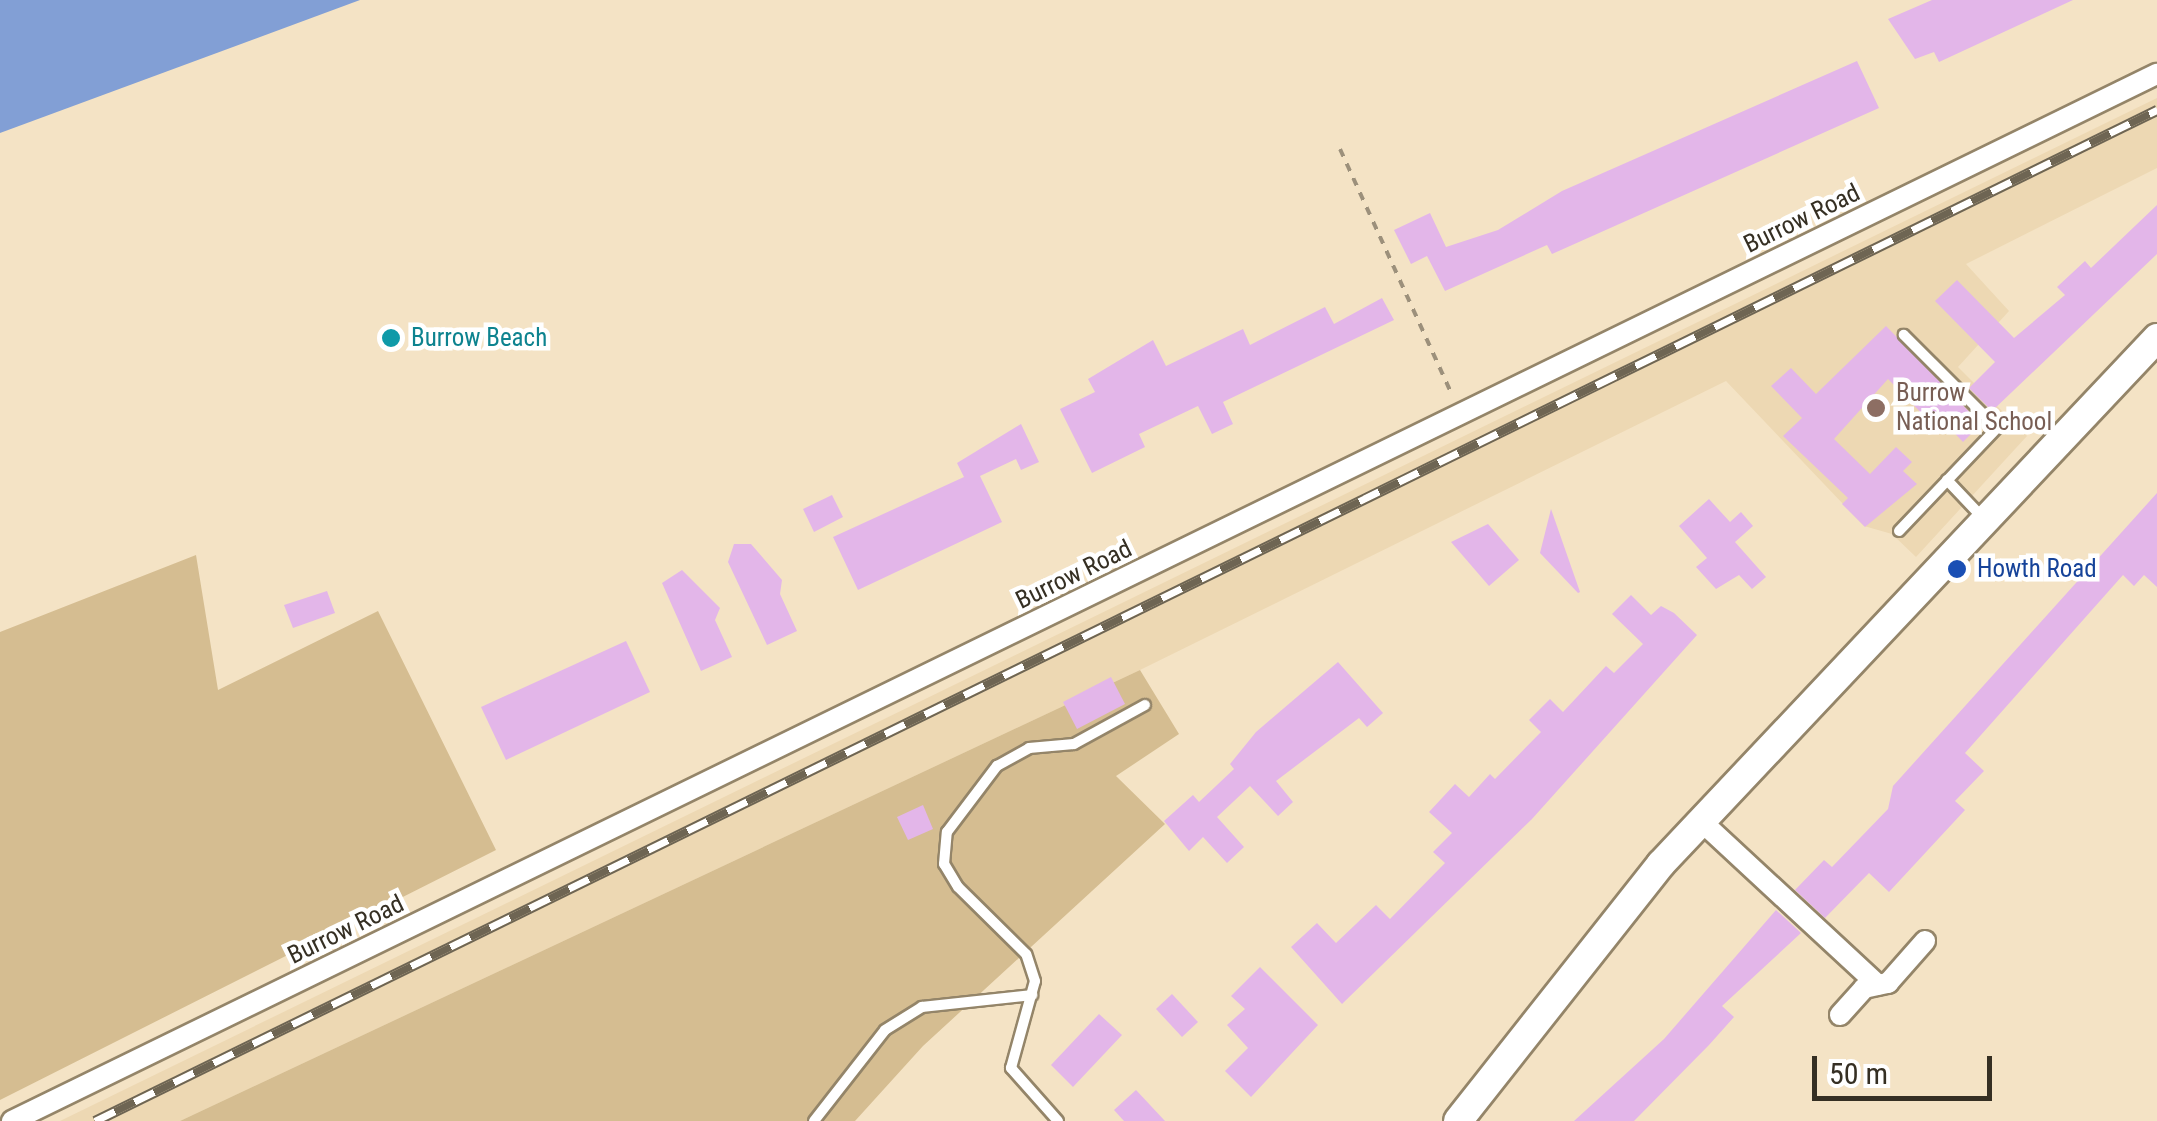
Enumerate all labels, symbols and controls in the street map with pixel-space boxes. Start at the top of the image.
street label: Burrow Road [1739,178,1865,260]
place label: Burrow Beach [411,323,547,353]
marker: Burrow Beach [380,327,402,349]
place label: Burrow National School [1896,379,2052,438]
marker: Burrow National School [1865,397,1887,419]
street label: Burrow Road [1011,534,1137,616]
place label: Howth Road [1977,554,2097,584]
marker: Howth Road [1946,558,1968,580]
street label: Burrow Road [283,889,409,971]
scale bar [1817,1036,1997,1098]
text: 50 m [1829,1056,1888,1091]

